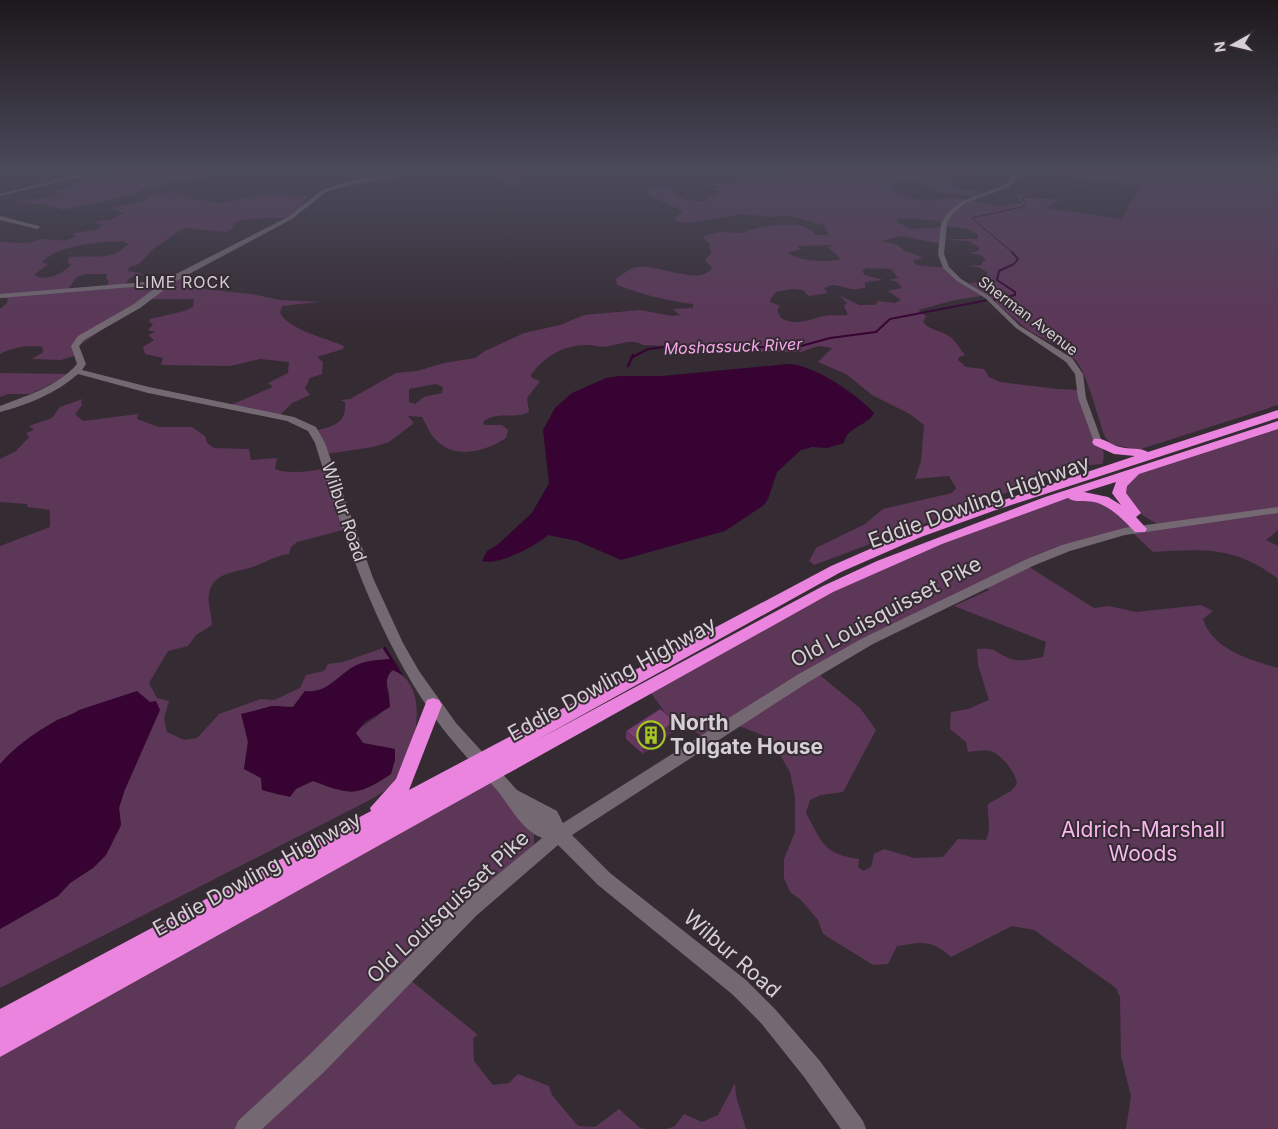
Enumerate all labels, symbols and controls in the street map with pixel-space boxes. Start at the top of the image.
north arrow [1208,20,1258,70]
text: N [1210,40,1229,53]
district label: LIME ROCK [135,272,231,292]
street label: Sherman Avenue [974,272,1082,359]
water label: Moshassuck River [663,334,804,358]
street label: Eddie Dowling Highway [865,450,1093,553]
street label: Wilbur Road [318,460,371,564]
street label: Old Louisquisset Pike [786,551,985,672]
street label: Eddie Dowling Highway [503,611,720,746]
place label: North Tollgate House [670,710,823,759]
building icon: North Tollgate House [636,720,666,750]
street label: Eddie Dowling Highway [148,806,365,941]
park label: Aldrich-Marshall Woods [1061,817,1225,866]
street label: Old Louisquisset Pike [361,825,534,988]
street label: Wilbur Road [679,905,786,1003]

